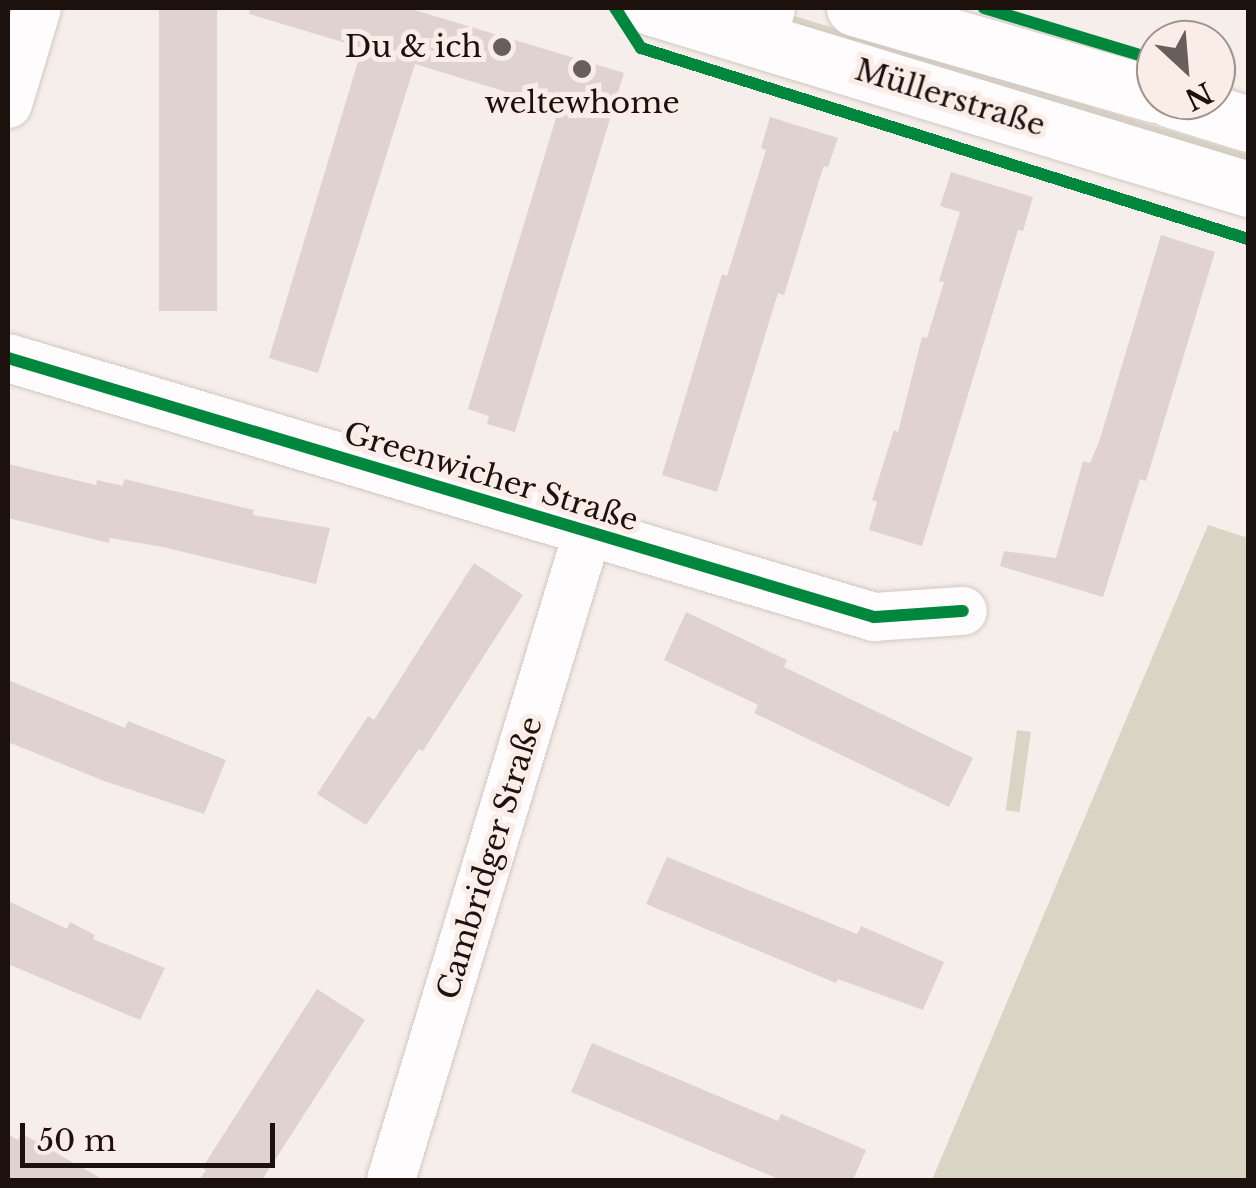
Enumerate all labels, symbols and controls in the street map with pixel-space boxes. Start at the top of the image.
north arrow [1136,20,1236,120]
place label: Du & ich [345,29,482,65]
marker: Du & ich [491,36,513,58]
street label: Müllerstraße [851,52,1049,144]
marker: weltewhome [571,58,593,80]
text: N [1179,74,1218,117]
place label: weltewhome [484,85,680,121]
street label: Greenwicher Straße [339,415,643,539]
street label: Cambridger Straße [430,712,550,1004]
scale bar [25,1103,280,1165]
text: 50 m [37,1122,116,1159]

